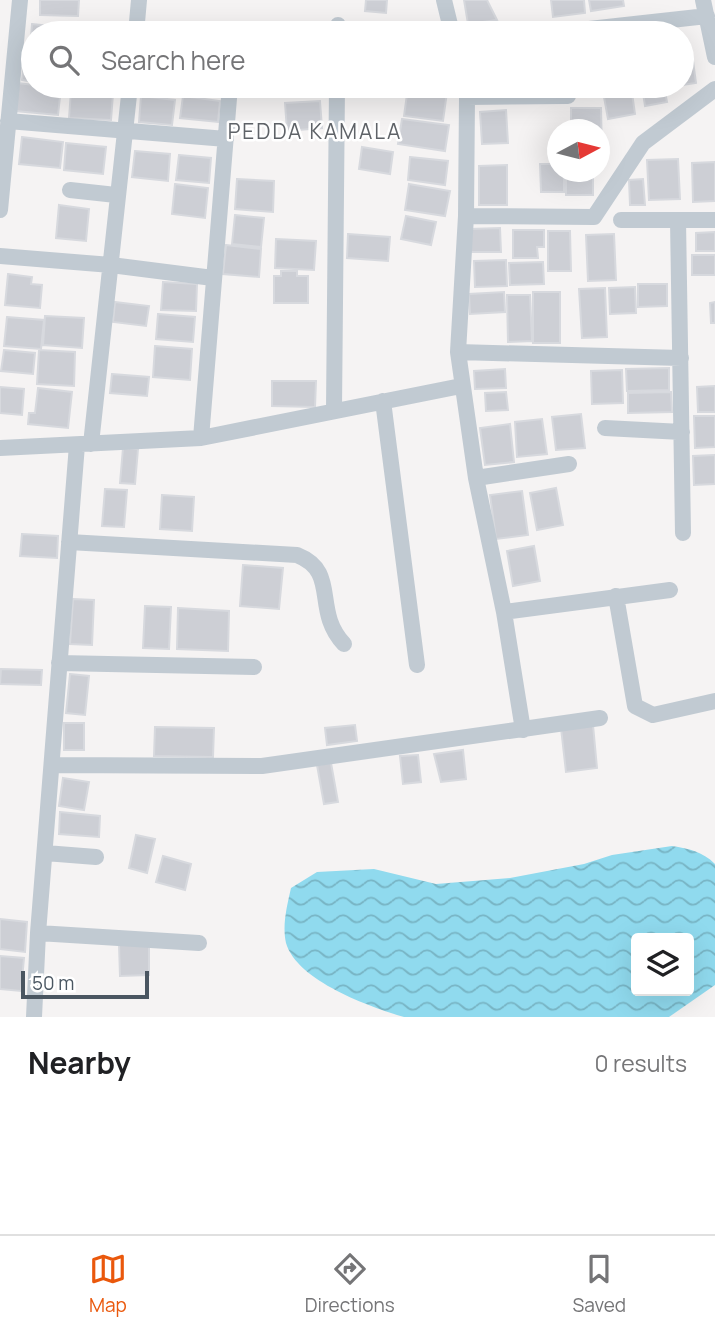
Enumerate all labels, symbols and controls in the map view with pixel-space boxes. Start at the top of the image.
search box [21,21,694,98]
icon: search [45,41,83,79]
text: Search here [101,42,246,78]
district label: PEDDA KAMALA [228,117,402,145]
north arrow [547,119,610,182]
map controls [631,933,694,996]
button: layers [631,933,694,996]
scale bar [21,968,149,1000]
text: 50 m [32,970,74,996]
text: Nearby [28,1042,131,1083]
text: 0 results [594,1047,687,1079]
tab: Map [89,1250,127,1318]
tab: Directions [305,1250,395,1318]
tab: Saved [573,1250,626,1318]

